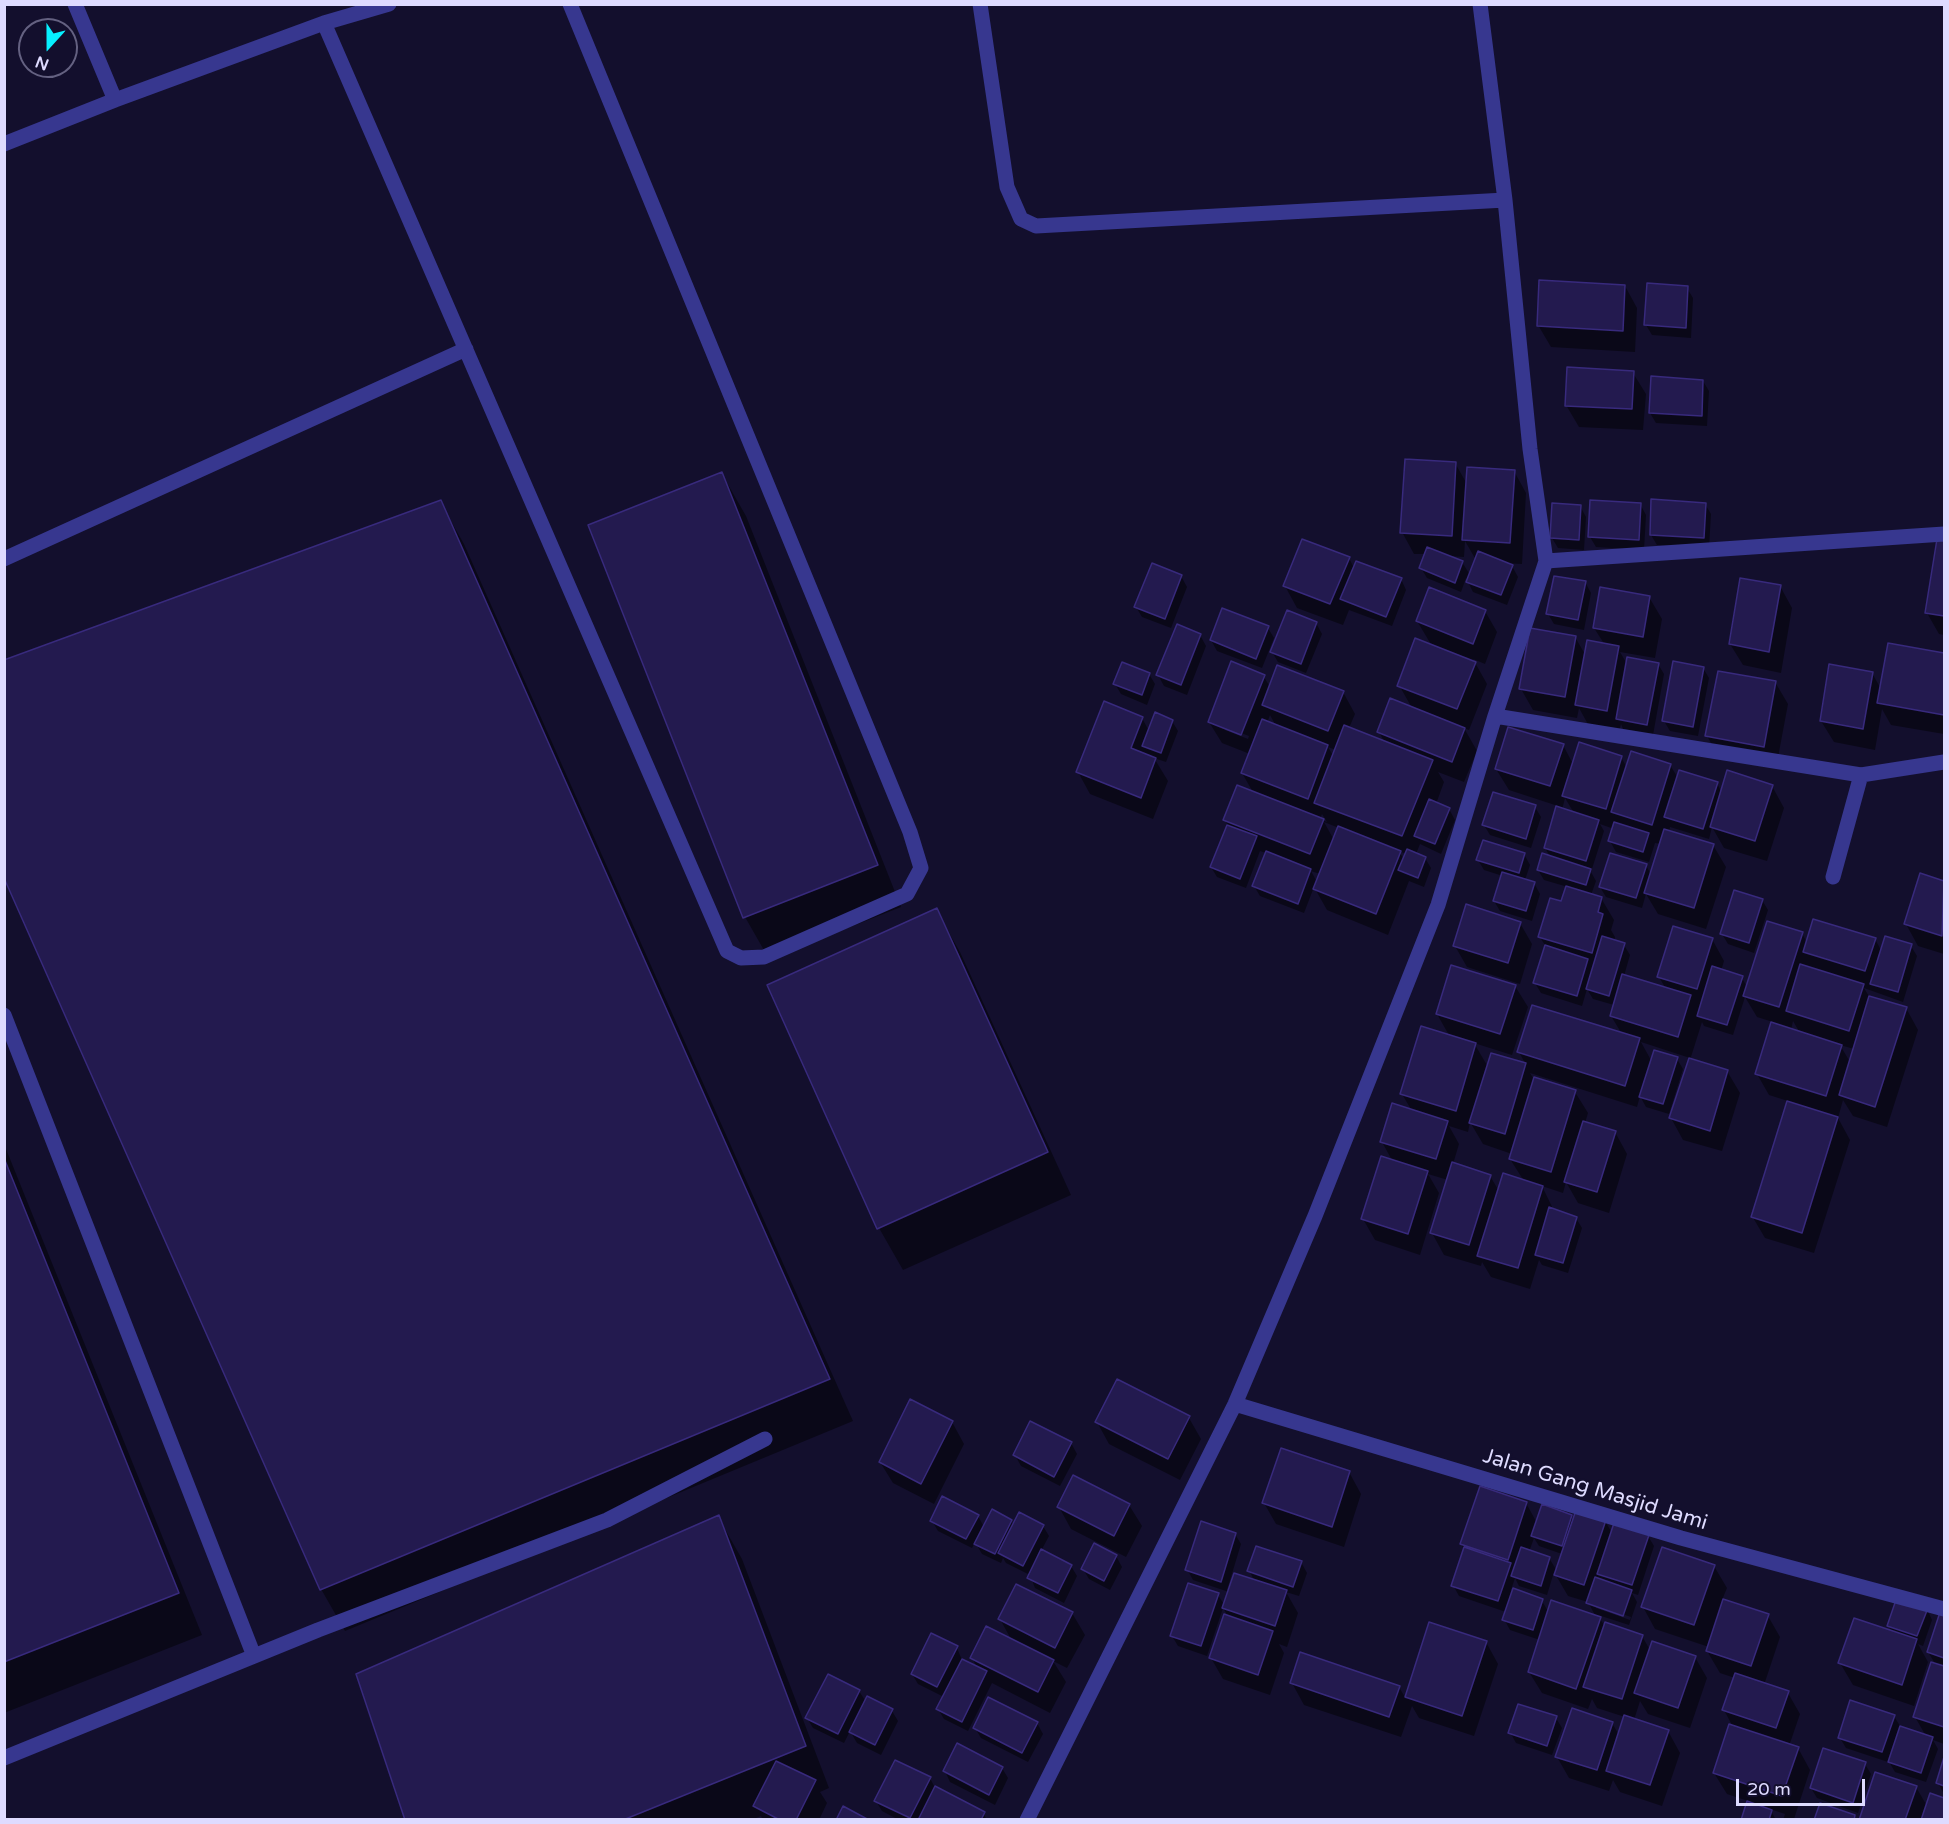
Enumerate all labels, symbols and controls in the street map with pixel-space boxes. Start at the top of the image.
north arrow [18,18,78,78]
text: N [33,51,52,75]
street label: Jalan Gang Masjid Jami [1480,1444,1710,1536]
scale bar [1739,1767,1868,1805]
text: 20 m [1747,1778,1791,1800]

